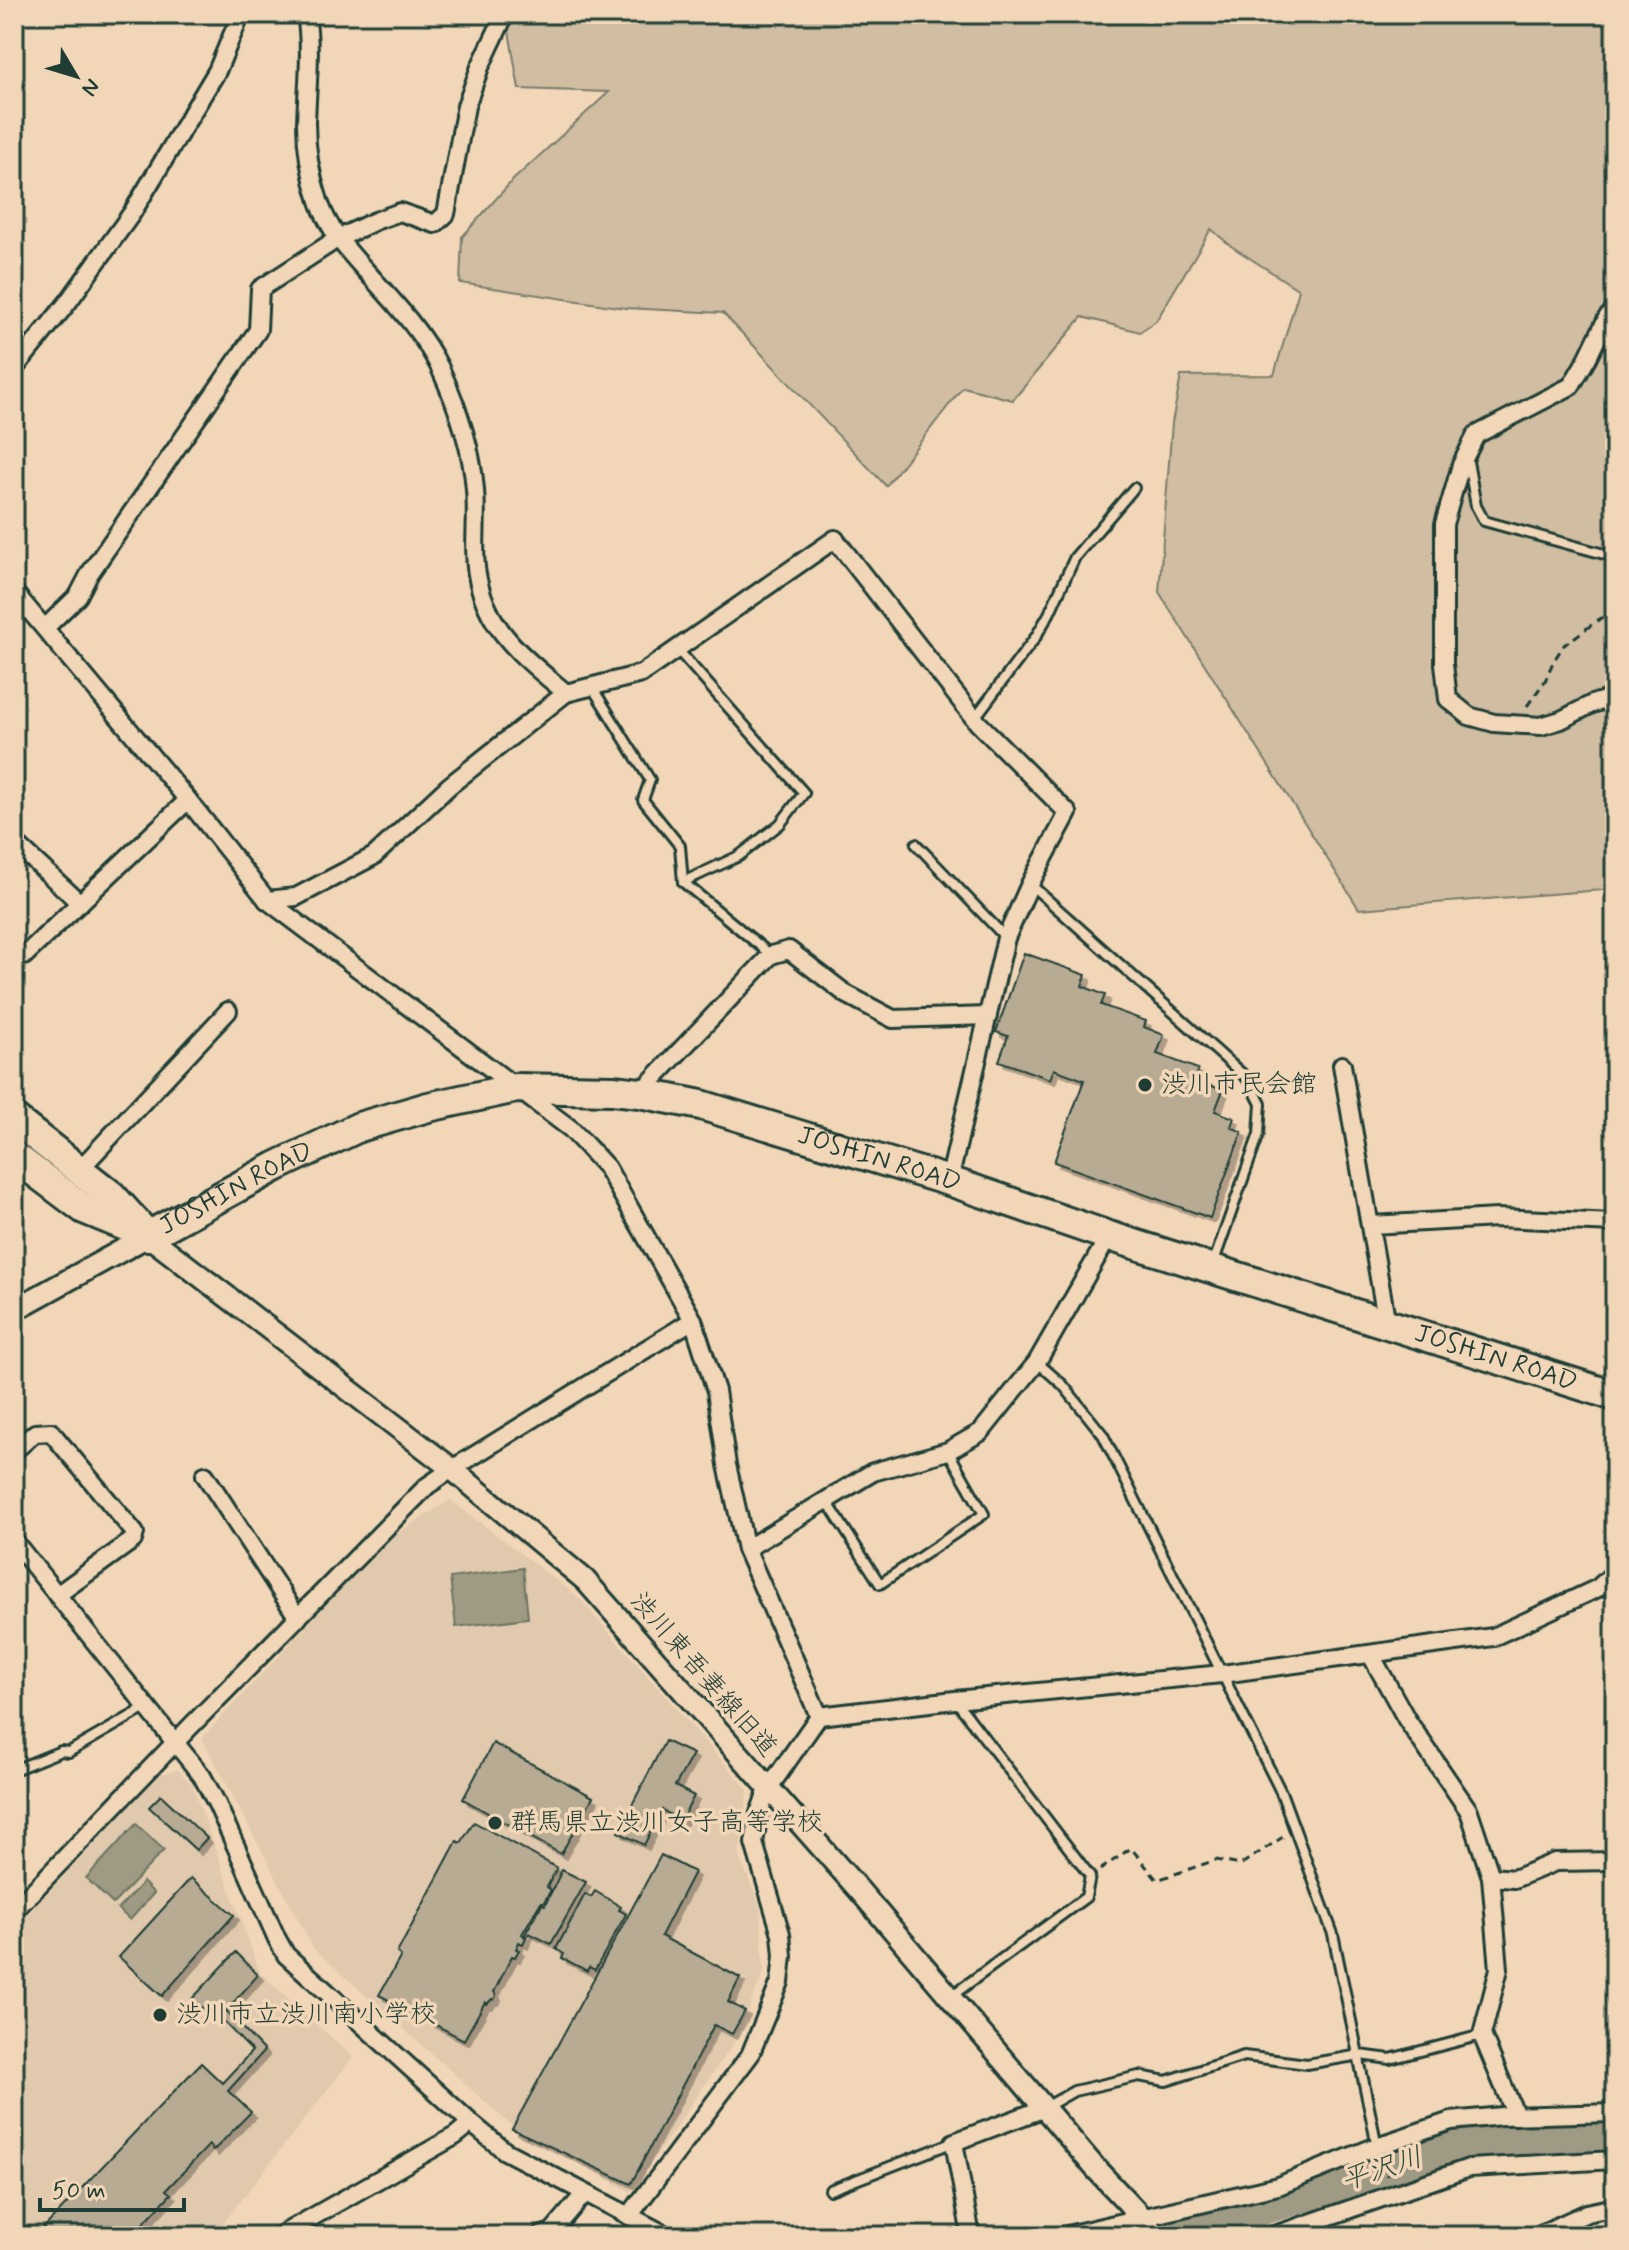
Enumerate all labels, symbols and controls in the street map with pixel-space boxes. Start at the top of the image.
north arrow [36,36,116,116]
text: N [75,73,106,101]
place label: 渋川市民会館 [1161,1068,1317,1102]
marker: 渋川市民会館 [1136,1076,1154,1094]
street label: JOSHIN ROAD [793,1119,965,1201]
street label: JOSHIN ROAD [154,1135,318,1243]
street label: JOSHIN ROAD [1410,1317,1581,1400]
street label: 渋川東吾妻線旧道 [622,1585,784,1765]
place label: 群馬県立渋川女子高等学校 [511,1806,823,1840]
marker: 群馬県立渋川女子高等学校 [486,1814,504,1832]
place label: 渋川市立渋川南小学校 [176,1998,436,2032]
marker: 渋川市立渋川南小学校 [151,2006,169,2024]
water label: 平沢川 [1336,2139,1428,2201]
scale bar [40,2162,184,2212]
text: 50 m [52,2176,106,2207]

